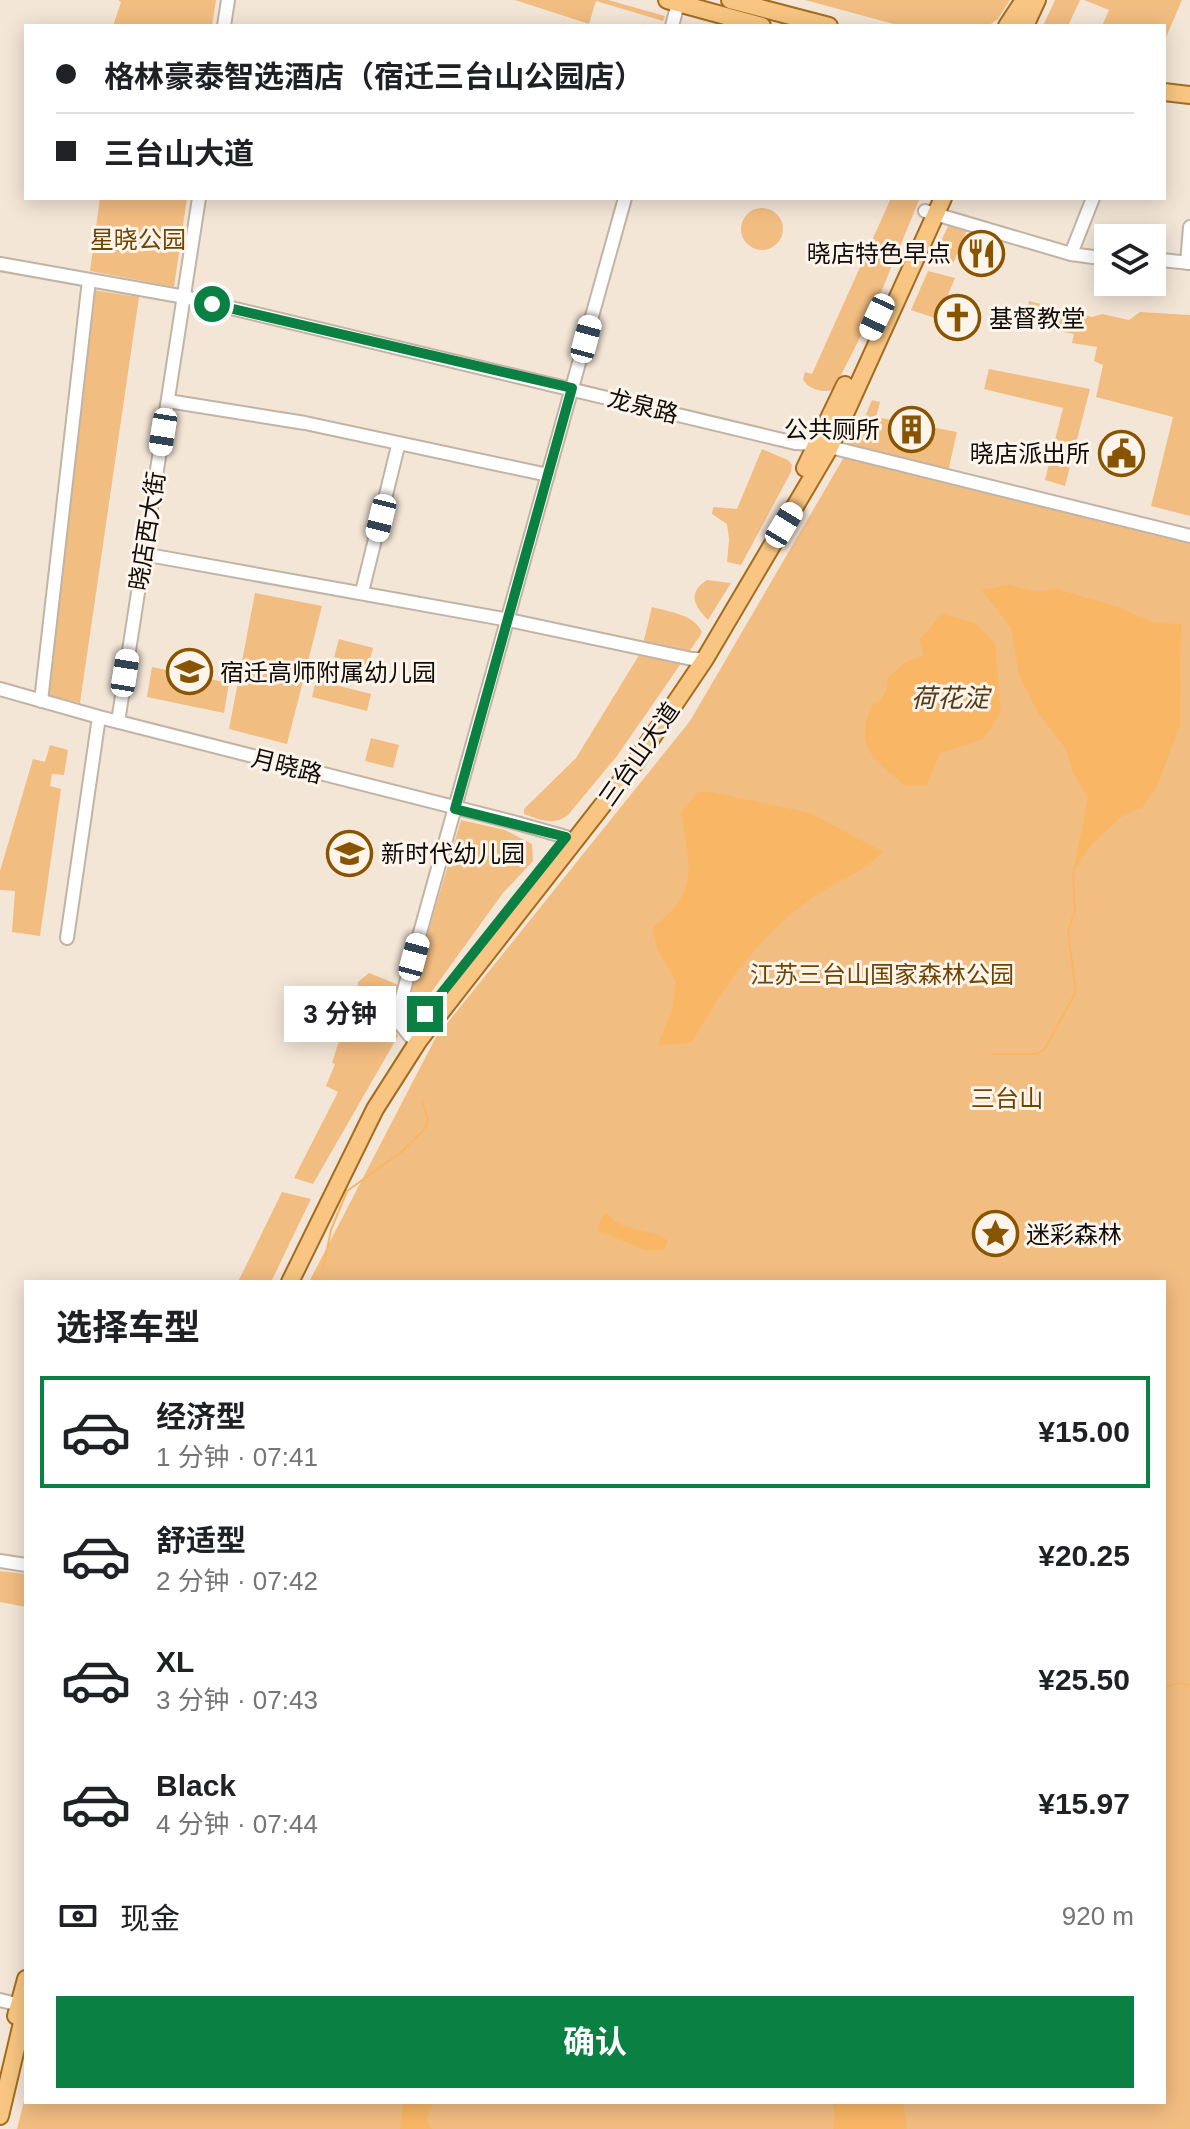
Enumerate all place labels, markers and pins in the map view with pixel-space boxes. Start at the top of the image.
restaurant icon: 晓店特色早点 [958,229,1006,277]
place label: 晓店特色早点 [807,240,951,267]
church icon: 基督教堂 [934,294,982,342]
place label: 基督教堂 [989,305,1085,332]
building icon: 公共厕所 [887,405,935,453]
place label: 公共厕所 [784,416,880,443]
public building icon: 晓店派出所 [1097,429,1145,477]
place label: 晓店派出所 [970,440,1090,467]
school or university icon: 宿迁高师附属幼儿园 [165,648,213,696]
place label: 宿迁高师附属幼儿园 [220,659,436,686]
school or university icon: 新时代幼儿园 [326,829,374,877]
place label: 新时代幼儿园 [381,840,525,867]
place icon: 迷彩森林 [971,1210,1019,1258]
place label: 迷彩森林 [1026,1221,1122,1248]

